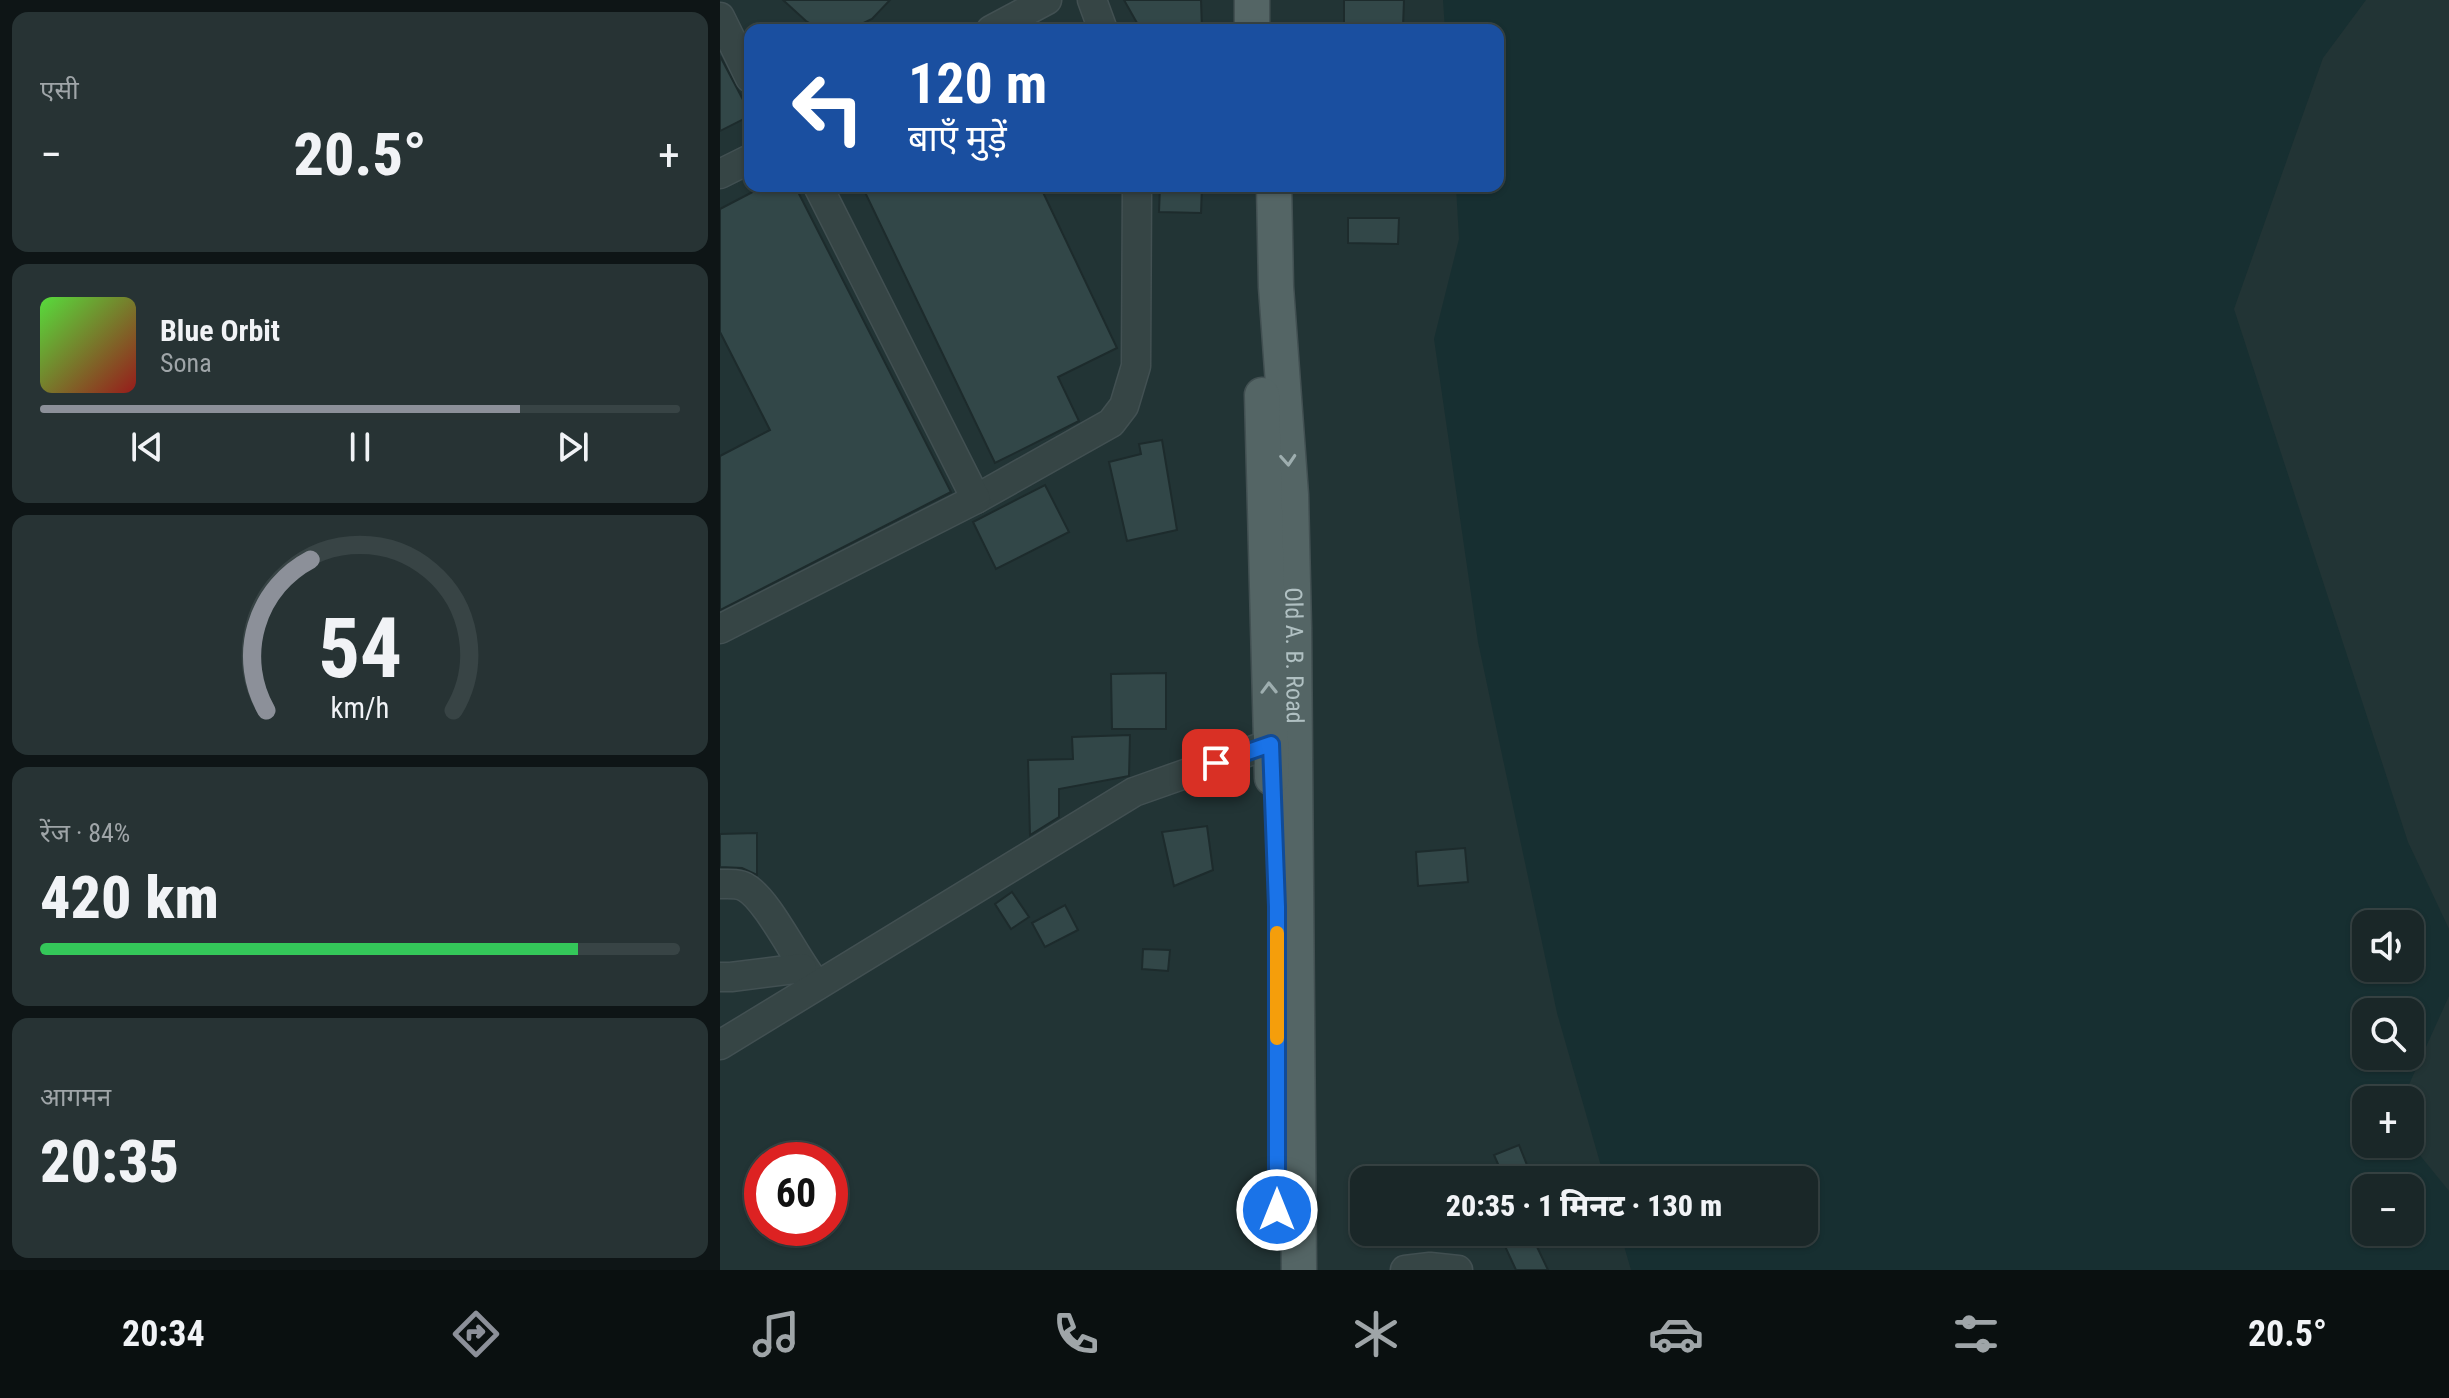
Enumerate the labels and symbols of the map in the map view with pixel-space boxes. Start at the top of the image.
one-way arrow [1279,453,1296,466]
street label: Old A. B. Road [1279,587,1309,724]
one-way arrow [1261,681,1278,694]
pin [1182,729,1250,797]
speed limit sign: 60 [744,1142,848,1246]
position arrow [1235,1168,1319,1252]

